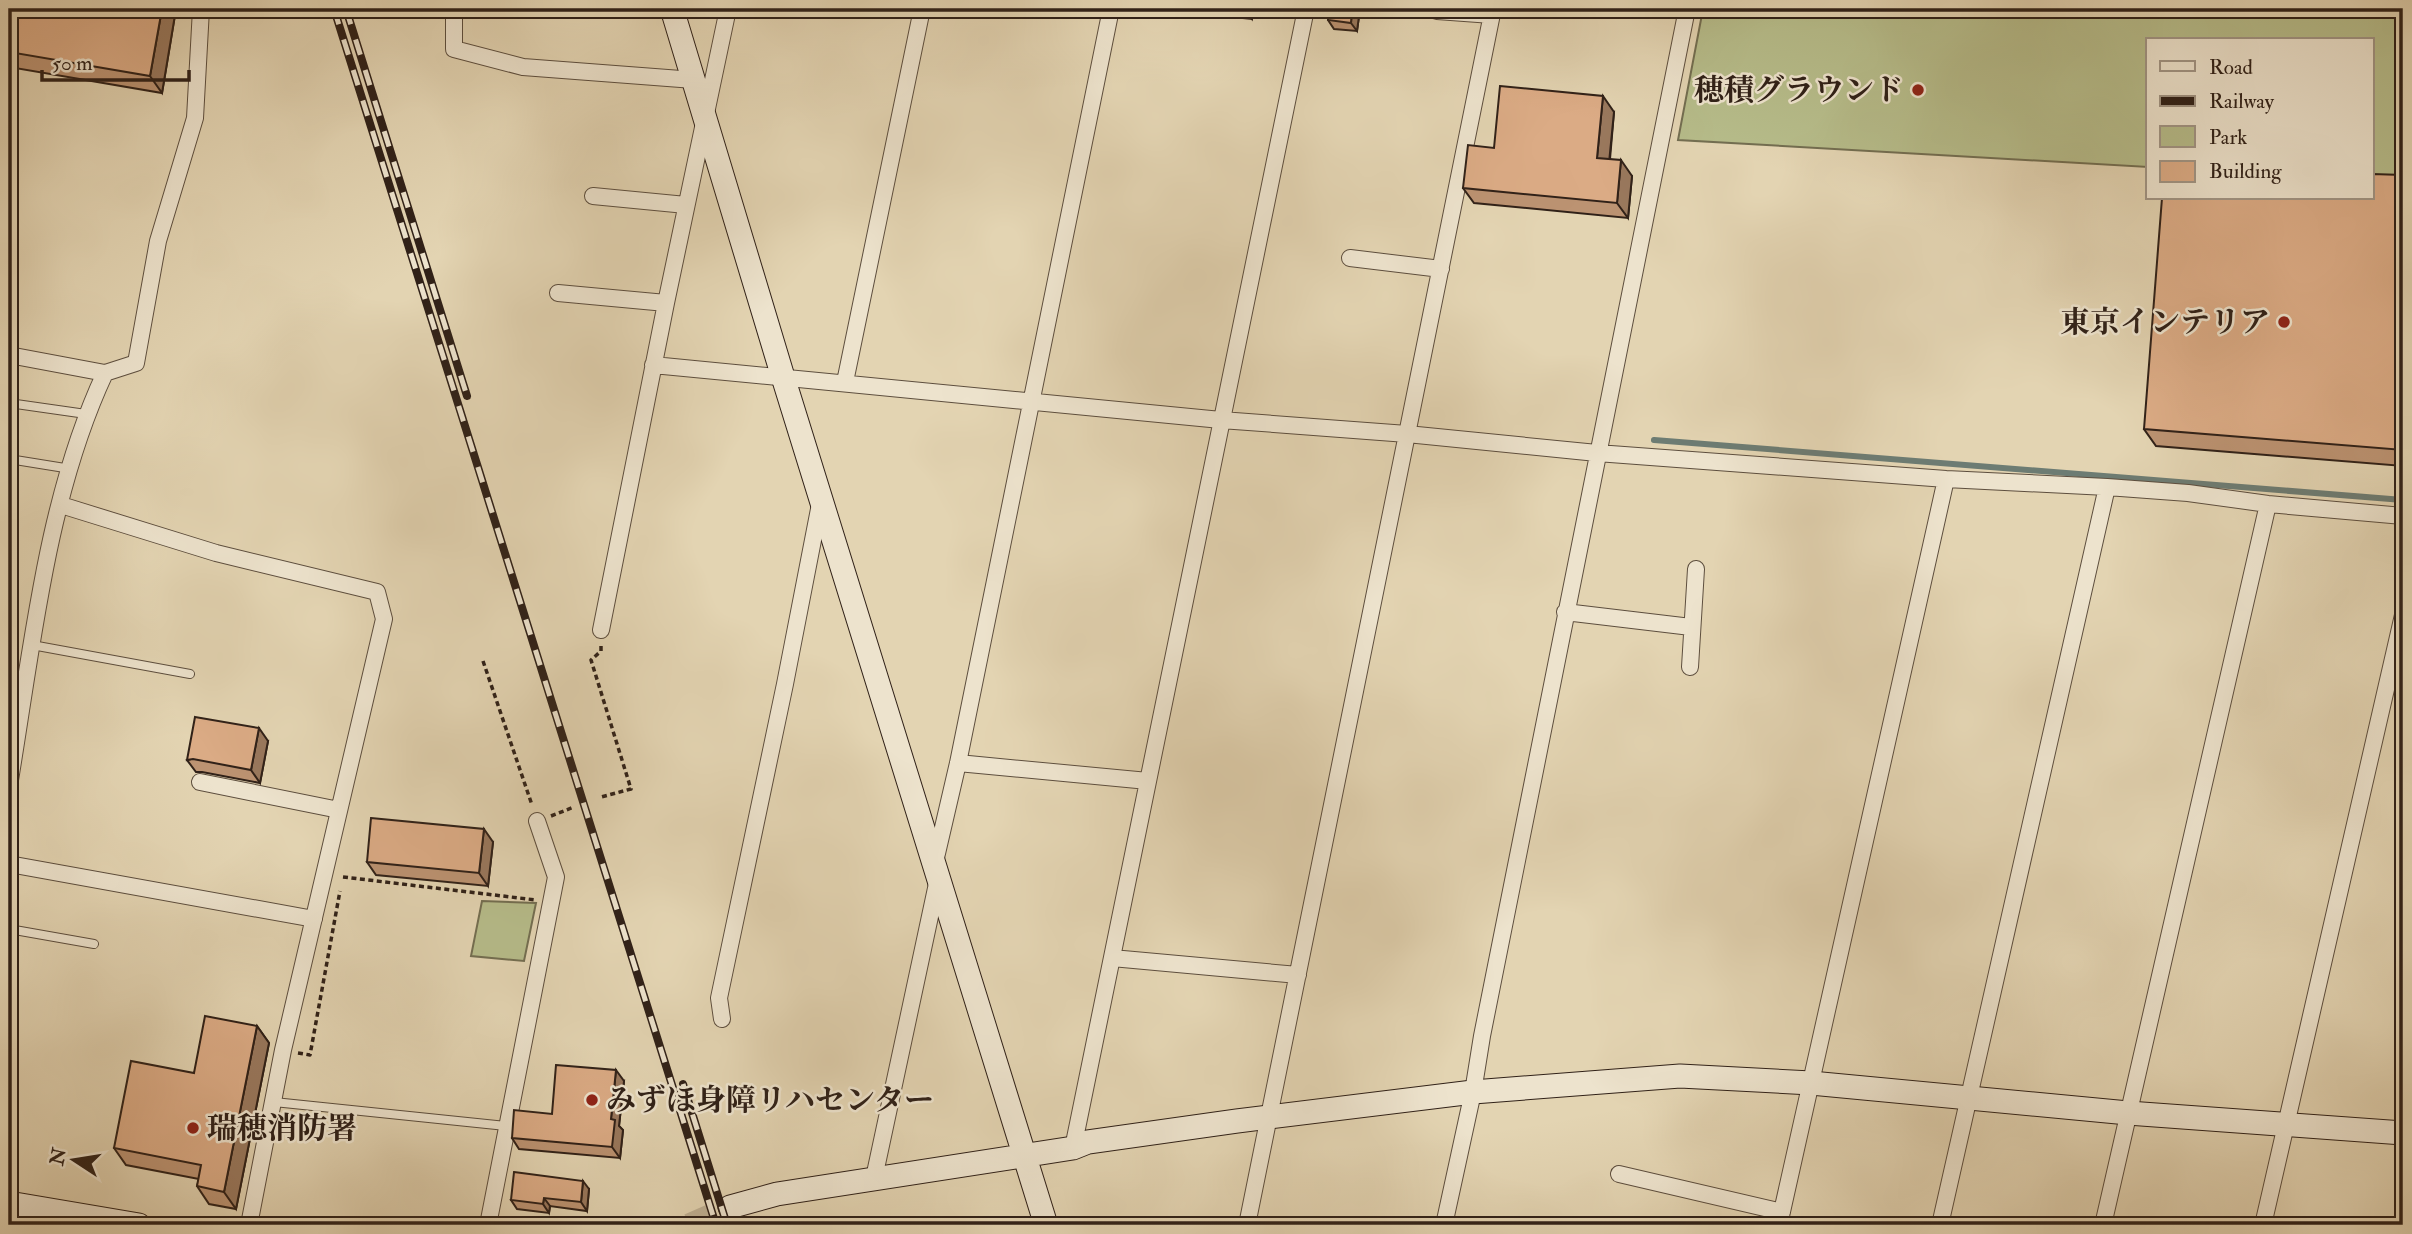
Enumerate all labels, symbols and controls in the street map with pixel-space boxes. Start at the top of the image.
scale bar [42,38,189,82]
legend [2146,38,2374,200]
text: 50 m [52,50,93,77]
text: Road [2209,54,2254,81]
place label: 穂積グラウンド [1694,72,1904,109]
marker: 穂積グラウンド [1910,82,1926,98]
text: Railway [2209,88,2275,115]
text: Park [2209,124,2247,151]
text: Building [2209,158,2282,185]
place label: 東京インテリア [2060,304,2270,341]
marker: 東京インテリア [2276,314,2292,330]
place label: みずほ身障リハセンター [606,1082,934,1119]
marker: みずほ身障リハセンター [584,1092,600,1108]
place label: 瑞穂消防署 [207,1110,357,1147]
marker: 瑞穂消防署 [185,1120,201,1136]
north arrow [38,1126,108,1196]
text: N [45,1145,72,1168]

